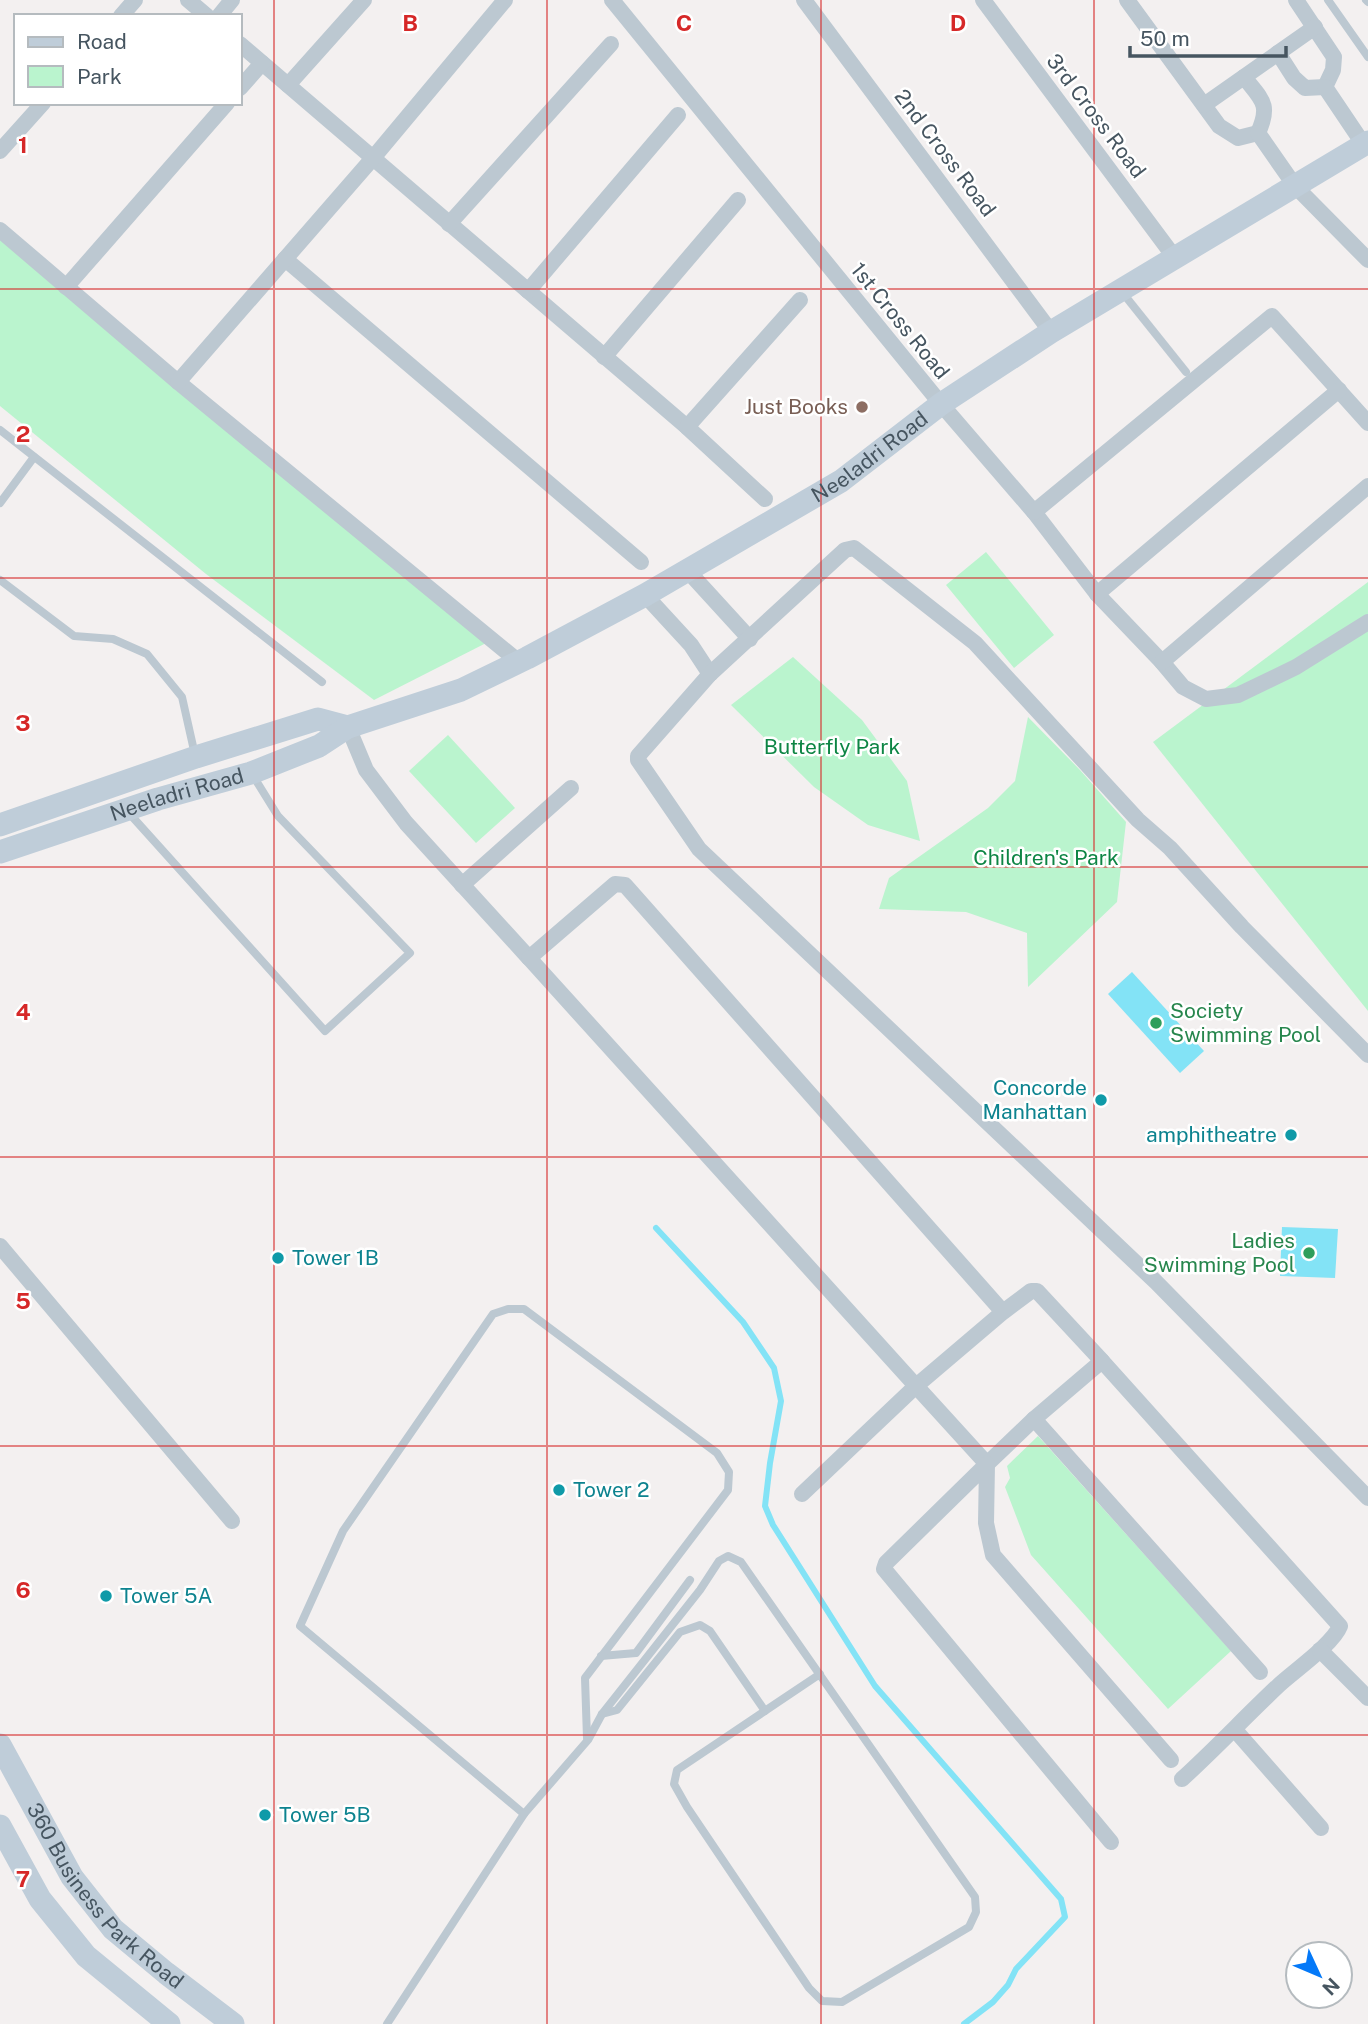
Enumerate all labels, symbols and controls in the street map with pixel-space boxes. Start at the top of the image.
text: B [402,9,418,36]
text: C [676,9,692,36]
text: D [950,9,966,36]
legend [14,14,242,105]
scale bar [1130,14,1286,58]
text: 50 m [1140,26,1190,51]
text: Road [77,29,127,54]
street label: 3rd Cross Road [1042,49,1151,183]
text: Park [77,64,122,89]
street label: 2nd Cross Road [890,84,1001,221]
text: 1 [18,131,28,158]
street label: 1st Cross Road [846,257,955,384]
place label: Just Books [744,394,848,419]
marker: Just Books [854,399,870,415]
street label: Neeladri Road [807,406,933,507]
text: 2 [16,420,30,447]
text: 3 [15,709,31,736]
park label: Butterfly Park [764,734,900,759]
street label: Neeladri Road [107,763,246,826]
park label: Children's Park [973,845,1119,870]
text: 4 [15,998,31,1025]
place label: Society Swimming Pool [1170,998,1321,1047]
marker: Society Swimming Pool [1148,1015,1164,1031]
place label: Concorde Manhattan [983,1075,1087,1124]
marker: Concorde Manhattan [1093,1092,1109,1108]
place label: amphitheatre [1146,1122,1277,1147]
marker: amphitheatre [1283,1127,1299,1143]
place label: Ladies Swimming Pool [1144,1228,1295,1277]
place label: Tower 1B [292,1245,379,1270]
marker: Ladies Swimming Pool [1301,1245,1317,1261]
marker: Tower 1B [270,1250,286,1266]
text: 5 [15,1287,31,1314]
place label: Tower 2 [573,1477,650,1502]
marker: Tower 2 [551,1482,567,1498]
text: 6 [15,1576,31,1603]
place label: Tower 5A [120,1583,213,1608]
marker: Tower 5A [98,1588,114,1604]
street label: 360 Business Park Road [22,1798,189,1994]
place label: Tower 5B [279,1802,371,1827]
marker: Tower 5B [257,1807,273,1823]
text: 7 [16,1865,30,1892]
north arrow [1284,1940,1354,2010]
text: N [1318,1974,1344,2000]

